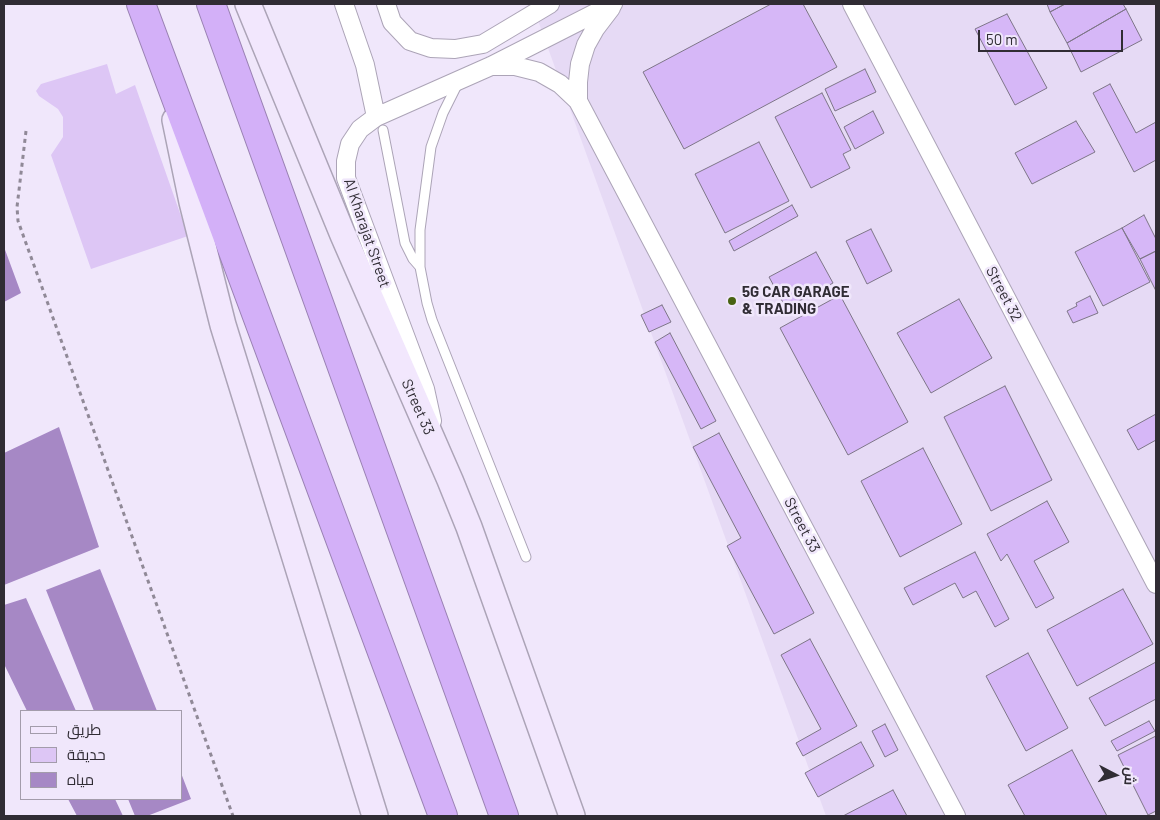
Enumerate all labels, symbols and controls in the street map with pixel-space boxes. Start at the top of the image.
scale bar [980,20,1125,52]
text: 50 m [986,30,1018,48]
street label: Al Kharajat Street [340,176,394,290]
street label: Street 32 [982,263,1026,325]
place label: 5G CAR GARAGE & TRADING [742,283,850,318]
marker: 5G CAR GARAGE & TRADING [726,295,738,307]
street label: Street 33 [398,376,438,438]
street label: Street 33 [780,495,824,555]
legend [20,710,182,800]
text: طريق [67,720,101,738]
text: حديقة [67,745,106,763]
north arrow [1090,750,1140,800]
text: ش [1121,767,1140,786]
text: مياه [67,770,94,788]

